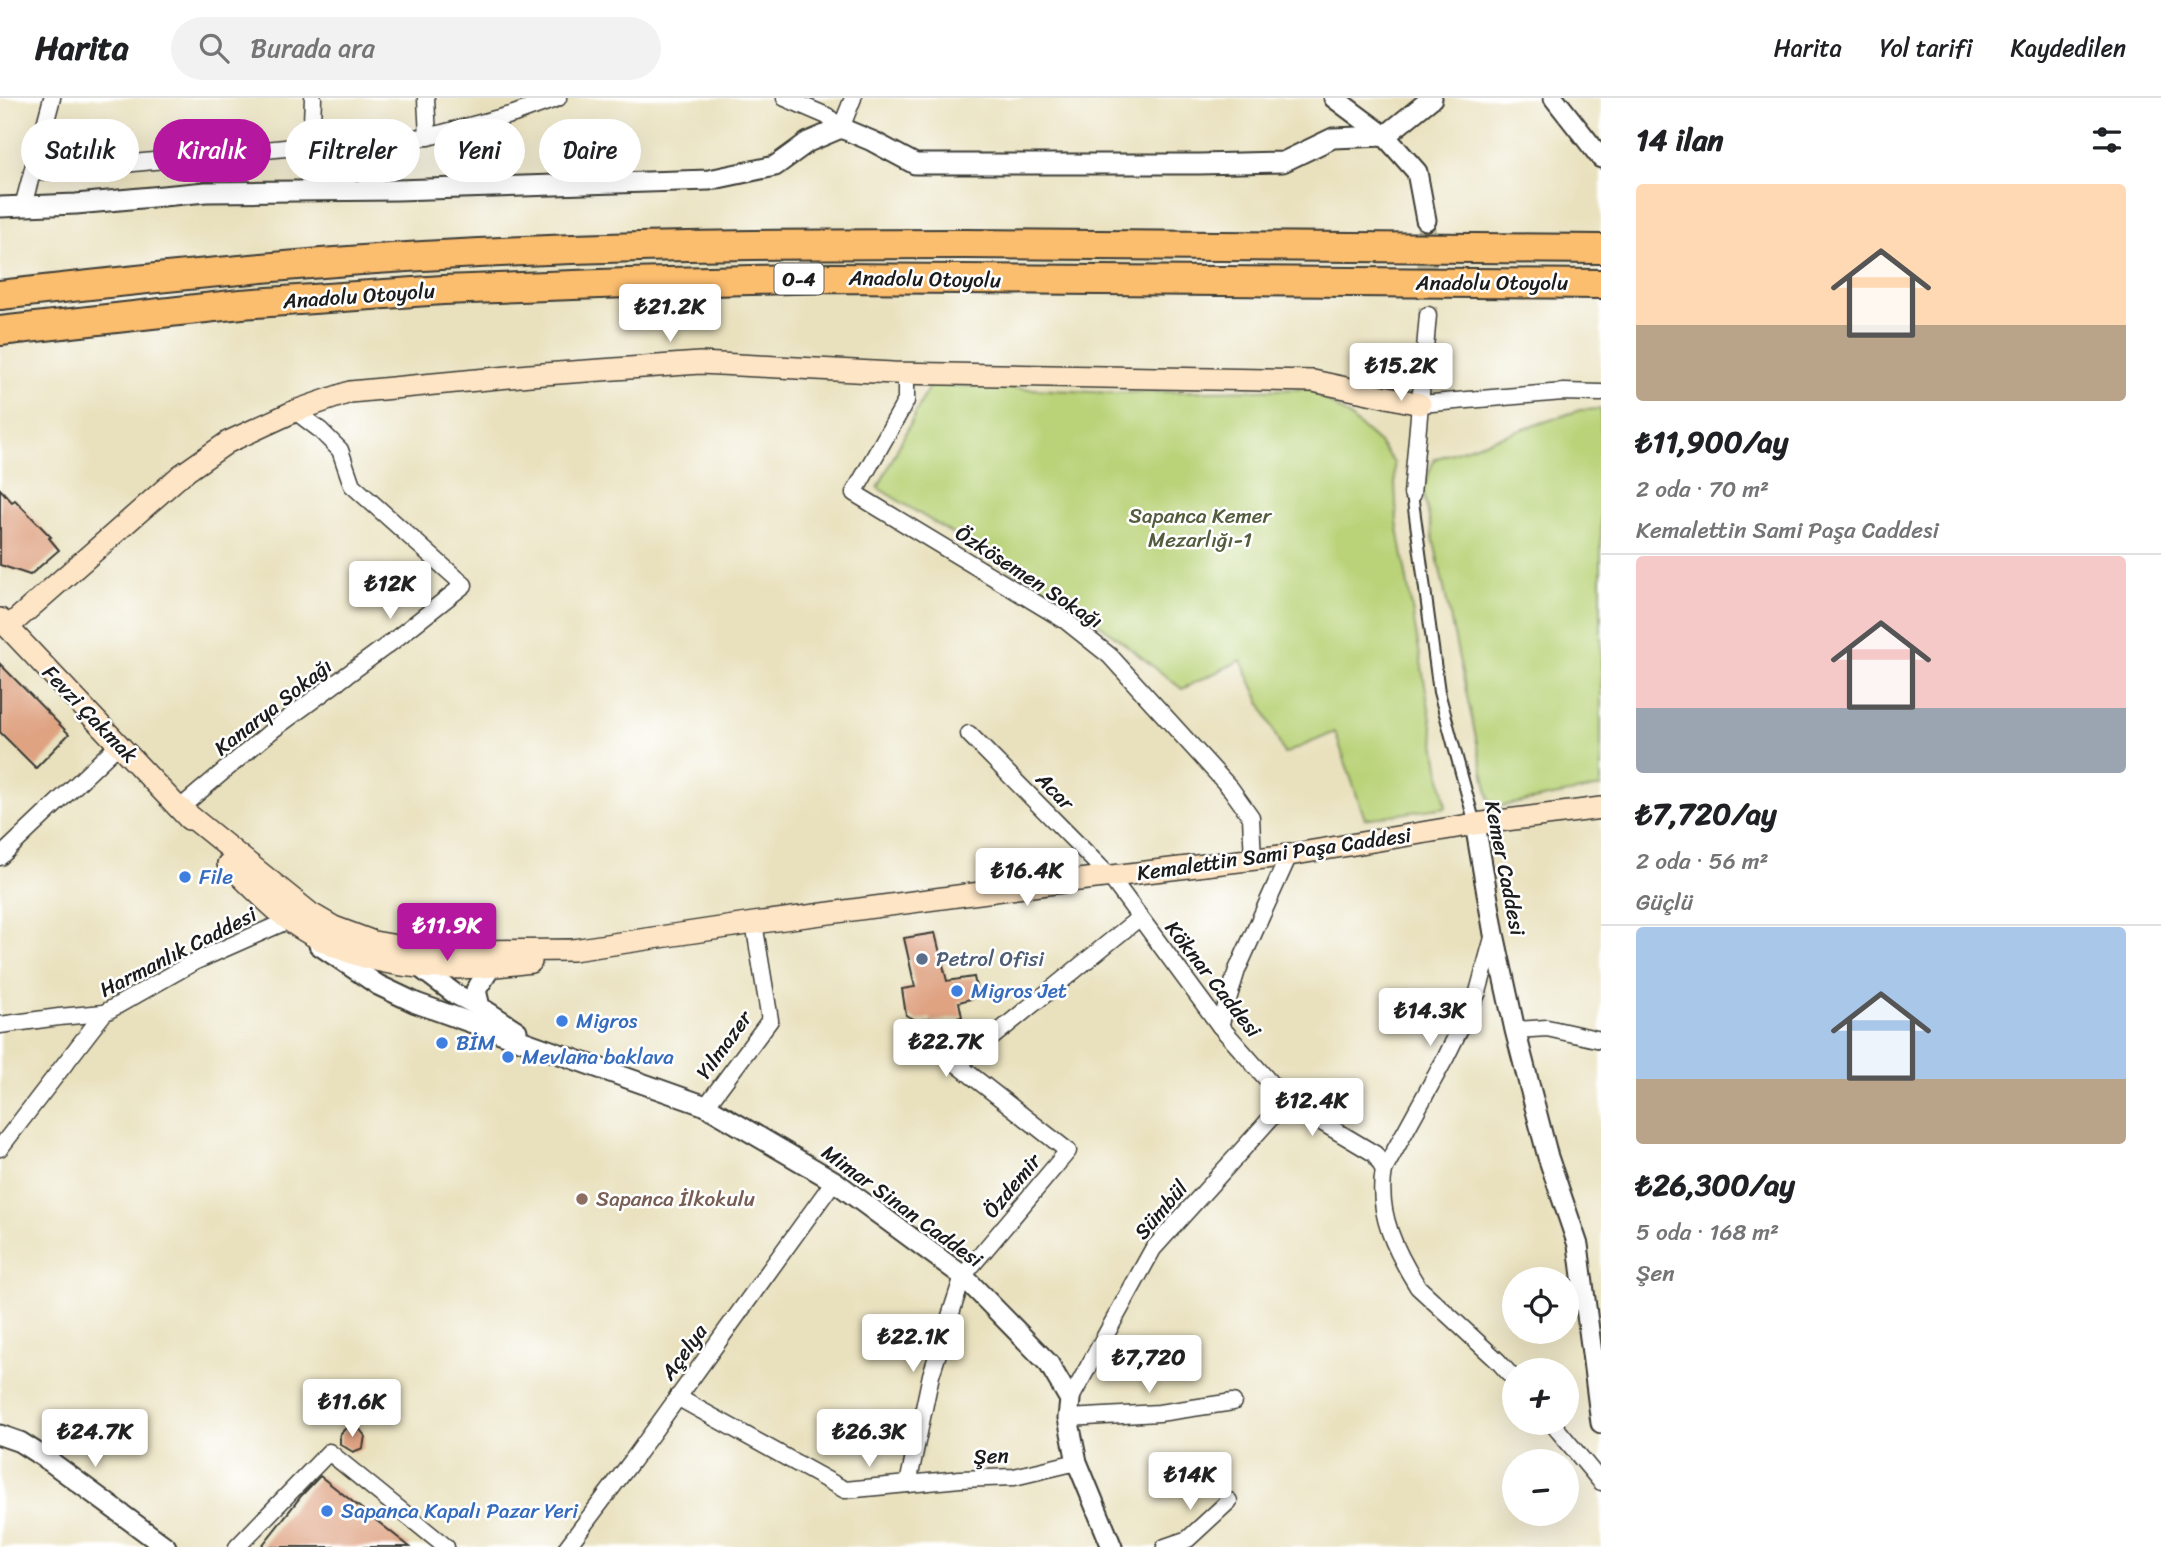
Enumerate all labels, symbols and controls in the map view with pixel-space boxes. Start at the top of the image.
search box [171,17,661,80]
text: Harita [35,19,129,77]
text: Burada ara [251,25,375,71]
text: Harita [1774,27,1842,69]
text: Yol tarifi [1880,27,1973,69]
text: Kaydedilen [2011,27,2126,69]
icon: search [195,29,233,67]
text: 14 ilan [1636,113,1723,167]
chip: Satılık [21,119,139,182]
chip: Kiralık [153,119,271,182]
chip: Filtreler [285,119,420,182]
chip: Yeni [434,119,525,182]
chip: Daire [539,119,641,182]
icon: filters [2088,121,2126,159]
icon: home [1818,230,1944,356]
street label: Anadolu Otoyolu [848,259,1001,299]
road number: O-4 [774,264,824,294]
street label: Anadolu Otoyolu [1415,264,1568,302]
street label: Anadolu Otoyolu [281,272,436,320]
pin: ₺21.2K [613,285,727,344]
text: ₺21.2K [635,286,705,327]
pin: ₺15.2K [1344,344,1458,403]
text: ₺15.2K [1366,345,1436,386]
text: ₺11,900/ay [1636,415,1788,469]
text: 2 oda · 70 m² [1636,469,1769,510]
park label: Sapanca Kemer Mezarlığı-1 [1129,497,1273,559]
text: Kemalettin Sami Paşa Caddesi [1636,510,1939,551]
street label: Özkösemen Sokağı [947,515,1111,639]
pin: ₺12K [349,561,431,621]
text: ₺12K [365,563,415,604]
icon: home [1818,602,1944,728]
street label: Kanarya Sokağı [205,648,341,766]
street label: Fevzi Çakmak [33,656,147,772]
street label: Acar [1026,762,1085,821]
text: ₺7,720/ay [1636,787,1777,841]
street label: Kemer Caddesi [1473,797,1537,940]
street label: Kemalettin Sami Paşa Caddesi [1134,816,1415,892]
text: 2 oda · 56 m² [1636,841,1769,882]
pin: ₺16.4K [970,848,1084,908]
text: ₺16.4K [992,850,1062,891]
place label: File [199,858,233,896]
marker: File [177,869,193,885]
text: Güçlü [1636,882,1693,923]
street label: Harmanlık Caddesi [93,895,265,1008]
pin: ₺11.9K [390,904,504,963]
text: ₺11.9K [413,905,481,946]
street label: Köknar Caddesi [1155,912,1272,1047]
place label: Petrol Ofisi [936,940,1045,978]
marker: Petrol Ofisi [914,951,930,967]
place label: Migros Jet [971,972,1067,1010]
icon: home [1818,973,1944,1099]
marker: Migros Jet [949,983,965,999]
pin: ₺14.3K [1373,988,1487,1048]
text: ₺14.3K [1395,990,1465,1031]
street label: Yılmazer [686,1001,763,1088]
place label: Migros [576,1002,638,1040]
marker: Migros [554,1013,570,1029]
pin: ₺22.7K [889,1020,1003,1079]
text: ₺22.7K [909,1021,983,1062]
place label: BİM [456,1024,496,1062]
marker: BİM [434,1035,450,1051]
place label: Mevlana baklava [522,1038,674,1076]
marker: Mevlana baklava [500,1049,516,1065]
pin: ₺12.4K [1255,1079,1369,1138]
text: ₺12.4K [1276,1080,1348,1121]
street label: Mimar Sinan Caddesi [813,1134,992,1279]
street label: Özdemir [973,1144,1052,1227]
text: ₺26,300/ay [1636,1158,1795,1212]
street label: Sümbül [1124,1171,1199,1249]
place label: Sapanca İlkokulu [596,1180,755,1218]
marker: Sapanca İlkokulu [574,1191,590,1207]
text: 5 oda · 168 m² [1636,1212,1779,1253]
text: Şen [1636,1253,1675,1294]
map controls [1502,1267,1579,1526]
button: locate [1502,1267,1579,1344]
pin: ₺22.1K [856,1314,970,1374]
street label: Açelya [650,1315,718,1389]
text: ₺22.1K [878,1316,948,1357]
pin: ₺7,720 [1092,1336,1206,1395]
text: ₺7,720 [1113,1337,1185,1378]
button: + [1502,1358,1579,1435]
pin: ₺11.6K [295,1380,409,1439]
text: ₺11.6K [319,1381,385,1422]
pin: ₺24.7K [38,1410,152,1469]
pin: ₺26.3K [812,1410,926,1469]
text: ₺24.7K [58,1411,132,1452]
text: ₺26.3K [833,1411,905,1452]
street label: Şen [972,1436,1010,1476]
button: − [1502,1449,1579,1526]
pin: ₺14K [1149,1452,1231,1512]
text: ₺14K [1165,1454,1215,1495]
place label: Sapanca Kapalı Pazar Yeri [341,1492,579,1530]
marker: Sapanca Kapalı Pazar Yeri [319,1503,335,1519]

